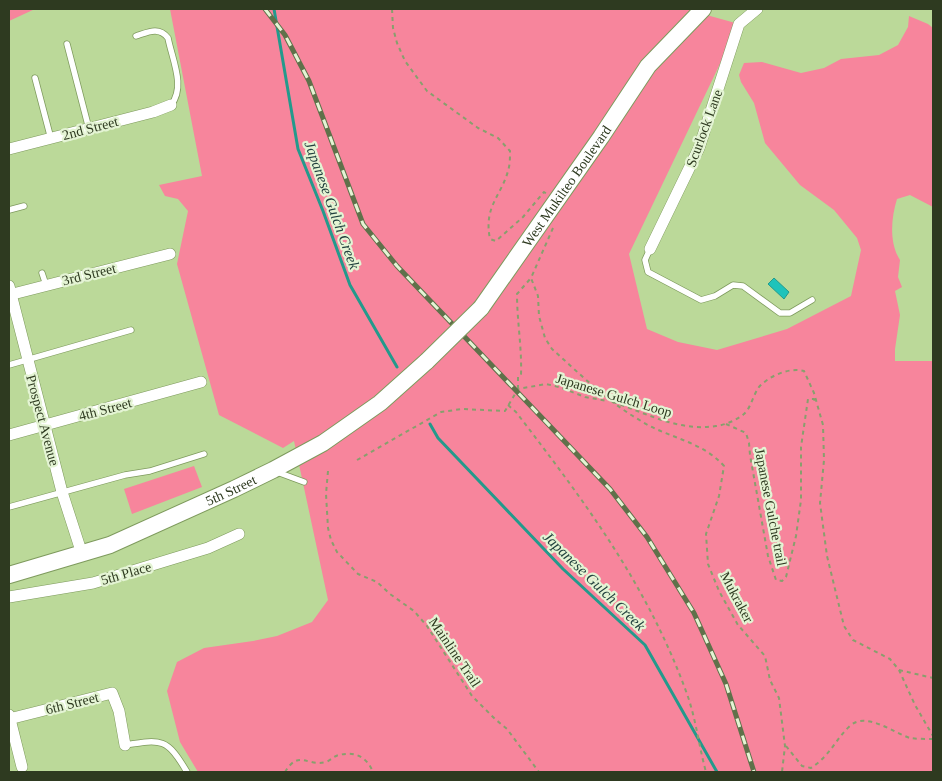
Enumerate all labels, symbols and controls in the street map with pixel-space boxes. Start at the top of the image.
street label: Scurlock Lane [684,87,725,169]
street label: 2nd Street [61,114,120,143]
street label: West Mukilteo Boulevard [519,123,614,250]
water label: Japanese Gulch Creek [301,139,363,272]
street label: 3rd Street [61,261,118,288]
street label: Japanese Gulch Loop [554,371,674,420]
street label: Prospect Avenue [23,373,62,467]
street label: 4th Street [77,395,133,424]
street label: Japanese Gulche trail [752,447,789,567]
street label: 5th Street [203,472,259,509]
water label: Japanese Gulch Creek [540,528,648,634]
street label: 5th Place [99,559,153,588]
street label: Mukraker [717,569,756,625]
street label: Mainline Trail [426,615,483,690]
street label: 6th Street [44,690,100,717]

